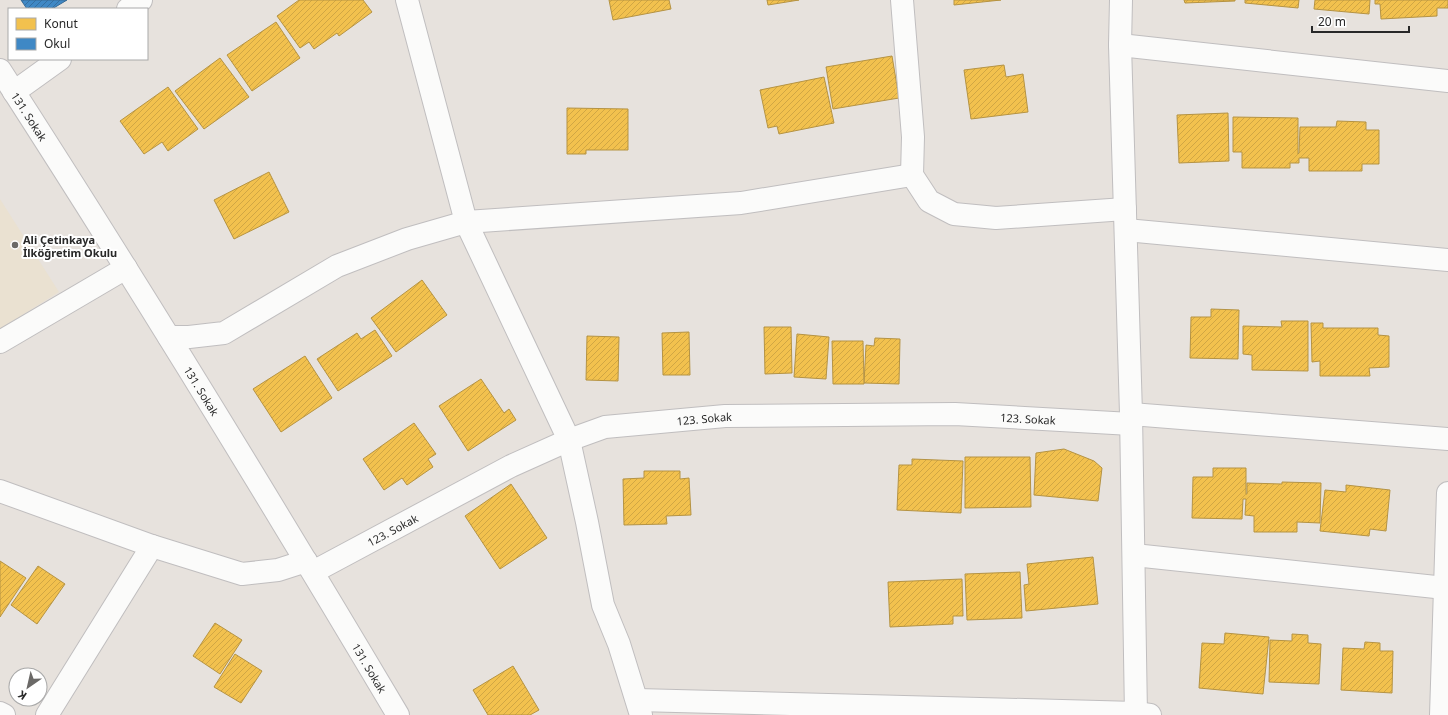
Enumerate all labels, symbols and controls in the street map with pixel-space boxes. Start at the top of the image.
legend [8,8,148,60]
scale bar [1312,8,1409,34]
text: 20 m [1318,13,1346,30]
text: Konut [44,15,79,32]
text: Okul [44,35,70,52]
street label: 131. Sokak [8,89,51,144]
place label: Ali Çetinkaya İlköğretim Okulu [23,232,117,260]
marker: Ali Çetinkaya İlköğretim Okulu [10,240,20,250]
street label: 131. Sokak [181,363,223,418]
street label: 123. Sokak [676,408,732,428]
street label: 123. Sokak [1000,409,1056,427]
street label: 123. Sokak [364,510,420,549]
street label: 131. Sokak [349,640,391,696]
north arrow [8,667,48,707]
text: K [14,687,29,704]

